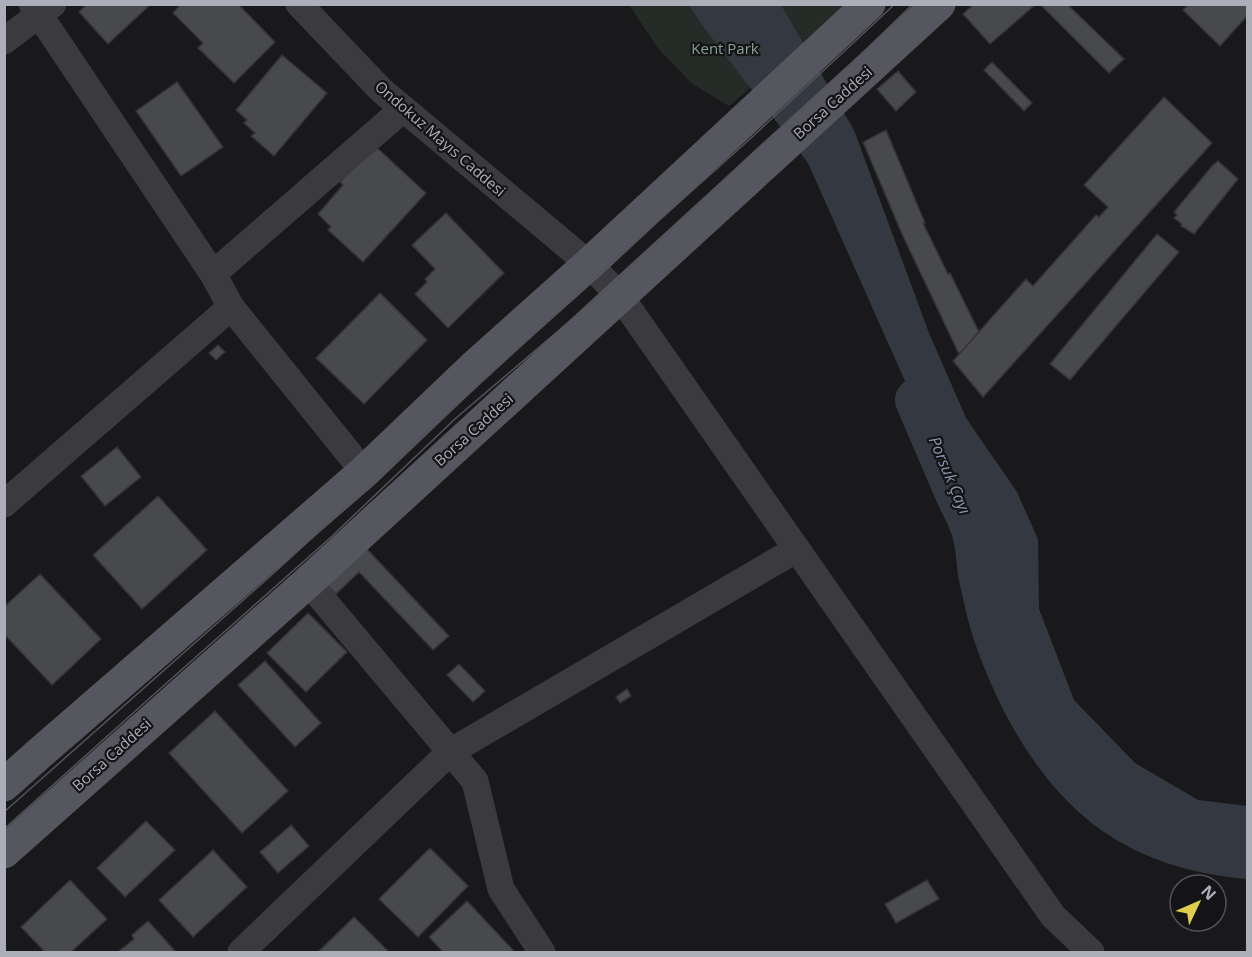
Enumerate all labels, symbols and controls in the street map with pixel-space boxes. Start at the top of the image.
park label: Kent Park [691,38,759,58]
street label: Borsa Caddesi [789,61,876,143]
street label: Ondokuz Mayıs Caddesi [371,76,510,200]
street label: Borsa Caddesi [430,388,517,470]
water label: Porsuk Çayı [924,433,976,517]
street label: Borsa Caddesi [68,713,155,795]
north arrow [1168,873,1228,933]
text: N [1196,880,1221,905]

